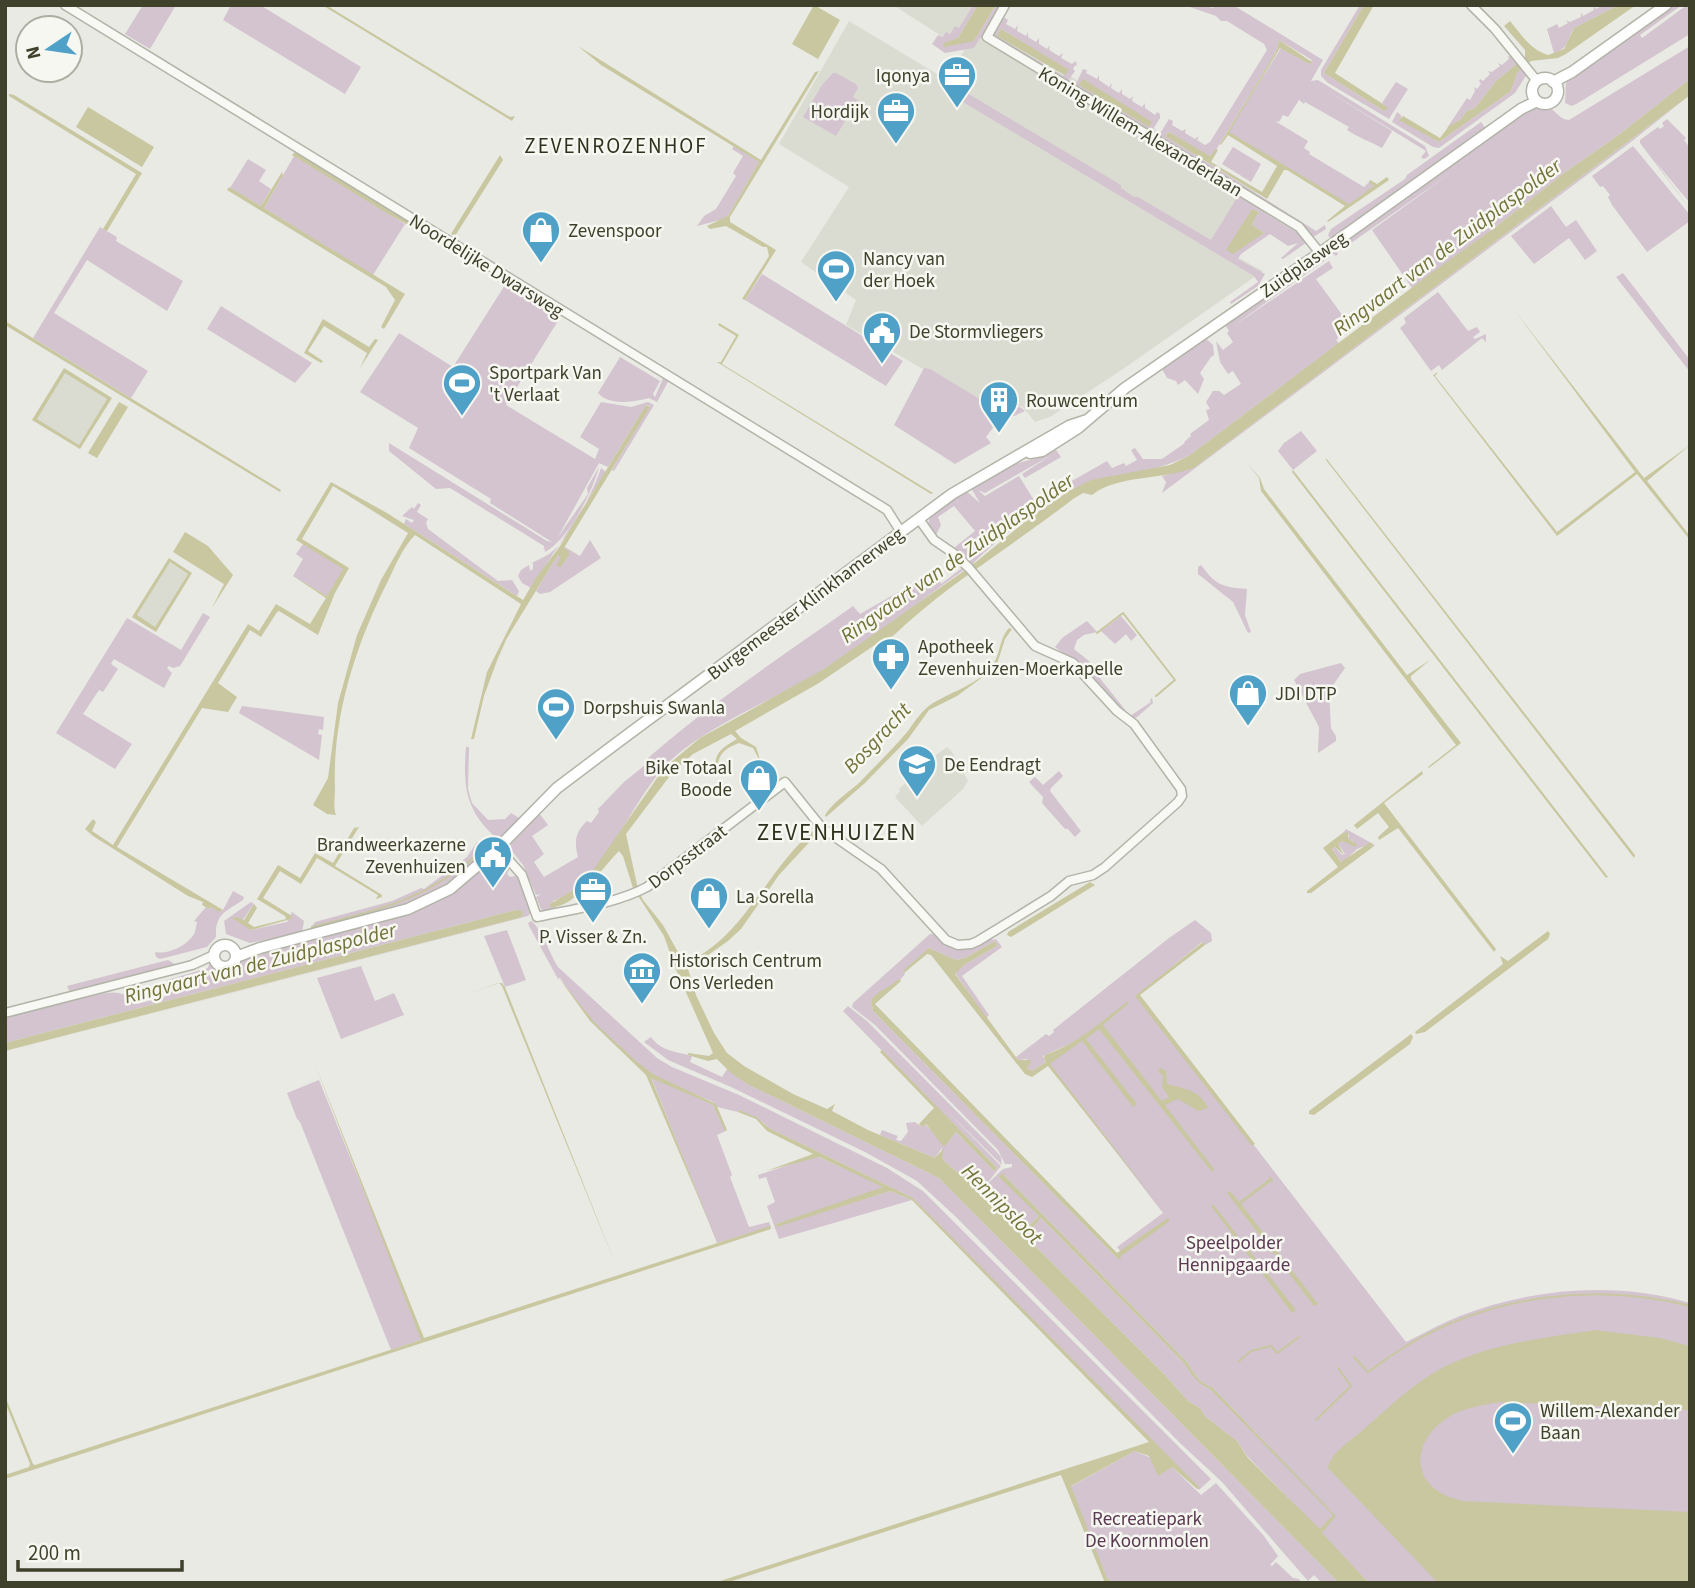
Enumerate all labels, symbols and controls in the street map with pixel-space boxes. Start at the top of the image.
north arrow [14,14,84,84]
text: N [19,43,48,62]
office icon: Iqonya [936,54,978,109]
street label: Koning Willem-Alexanderlaan [1033,60,1247,204]
place label: Iqonya [876,63,930,90]
office icon: Hordijk [875,90,917,145]
place label: Hordijk [811,99,870,126]
district label: ZEVENROZENHOF [524,131,708,161]
water label: Ringvaart van de Zuidplaspolder [1326,151,1568,343]
street label: Noordelijke Dwarsweg [404,208,569,325]
shop icon: Zevenspoor [520,209,562,264]
place label: Zevenspoor [568,218,662,245]
street label: Zuidplasweg [1255,225,1353,305]
place label: Nancy van der Hoek [863,246,945,295]
sports icon: Nancy van der Hoek [815,248,857,303]
public building icon: De Stormvliegers [861,310,903,365]
place label: De Stormvliegers [909,319,1043,346]
place label: Sportpark Van 't Verlaat [489,360,602,409]
sports icon: Sportpark Van 't Verlaat [441,362,483,417]
building icon: Rouwcentrum [978,379,1020,434]
place label: Rouwcentrum [1026,388,1138,415]
water label: Ringvaart van de Zuidplaspolder [834,465,1081,650]
street label: Burgemeester Klinkhamerweg [702,521,910,687]
place label: Apotheek Zevenhuizen-Moerkapelle [918,634,1123,683]
pharmacy icon: Apotheek Zevenhuizen-Moerkapelle [870,636,912,691]
shop icon: JDI DTP [1227,672,1269,727]
place label: JDI DTP [1275,681,1337,708]
sports icon: Dorpshuis Swanla [535,686,577,741]
place label: Dorpshuis Swanla [583,695,725,722]
water label: Bosgracht [836,695,919,780]
school or university icon: De Eendragt [896,743,938,798]
place label: De Eendragt [944,752,1041,779]
place label: Bike Totaal Boode [645,755,732,804]
shop icon: Bike Totaal Boode [738,757,780,812]
district label: ZEVENHUIZEN [757,816,917,849]
street label: Dorpsstraat [643,818,733,896]
place label: Brandweerkazerne Zevenhuizen [317,832,466,881]
public building icon: Brandweerkazerne Zevenhuizen [472,834,514,889]
office icon: P. Visser & Zn. [572,869,614,924]
shop icon: La Sorella [688,875,730,930]
place label: La Sorella [736,884,814,911]
water label: Ringvaart van de Zuidplaspolder [121,914,400,1011]
place label: P. Visser & Zn. [539,924,647,951]
place label: Historisch Centrum Ons Verleden [669,948,822,997]
museum icon: Historisch Centrum Ons Verleden [621,950,663,1005]
water label: Hennipsloot [955,1157,1050,1252]
park label: Speelpolder Hennipgaarde [1178,1230,1290,1279]
place label: Willem-Alexander Baan [1540,1398,1680,1447]
sports icon: Willem-Alexander Baan [1492,1400,1534,1455]
park label: Recreatiepark De Koornmolen [1085,1506,1209,1555]
scale bar [18,1528,182,1572]
text: 200 m [28,1538,81,1568]

